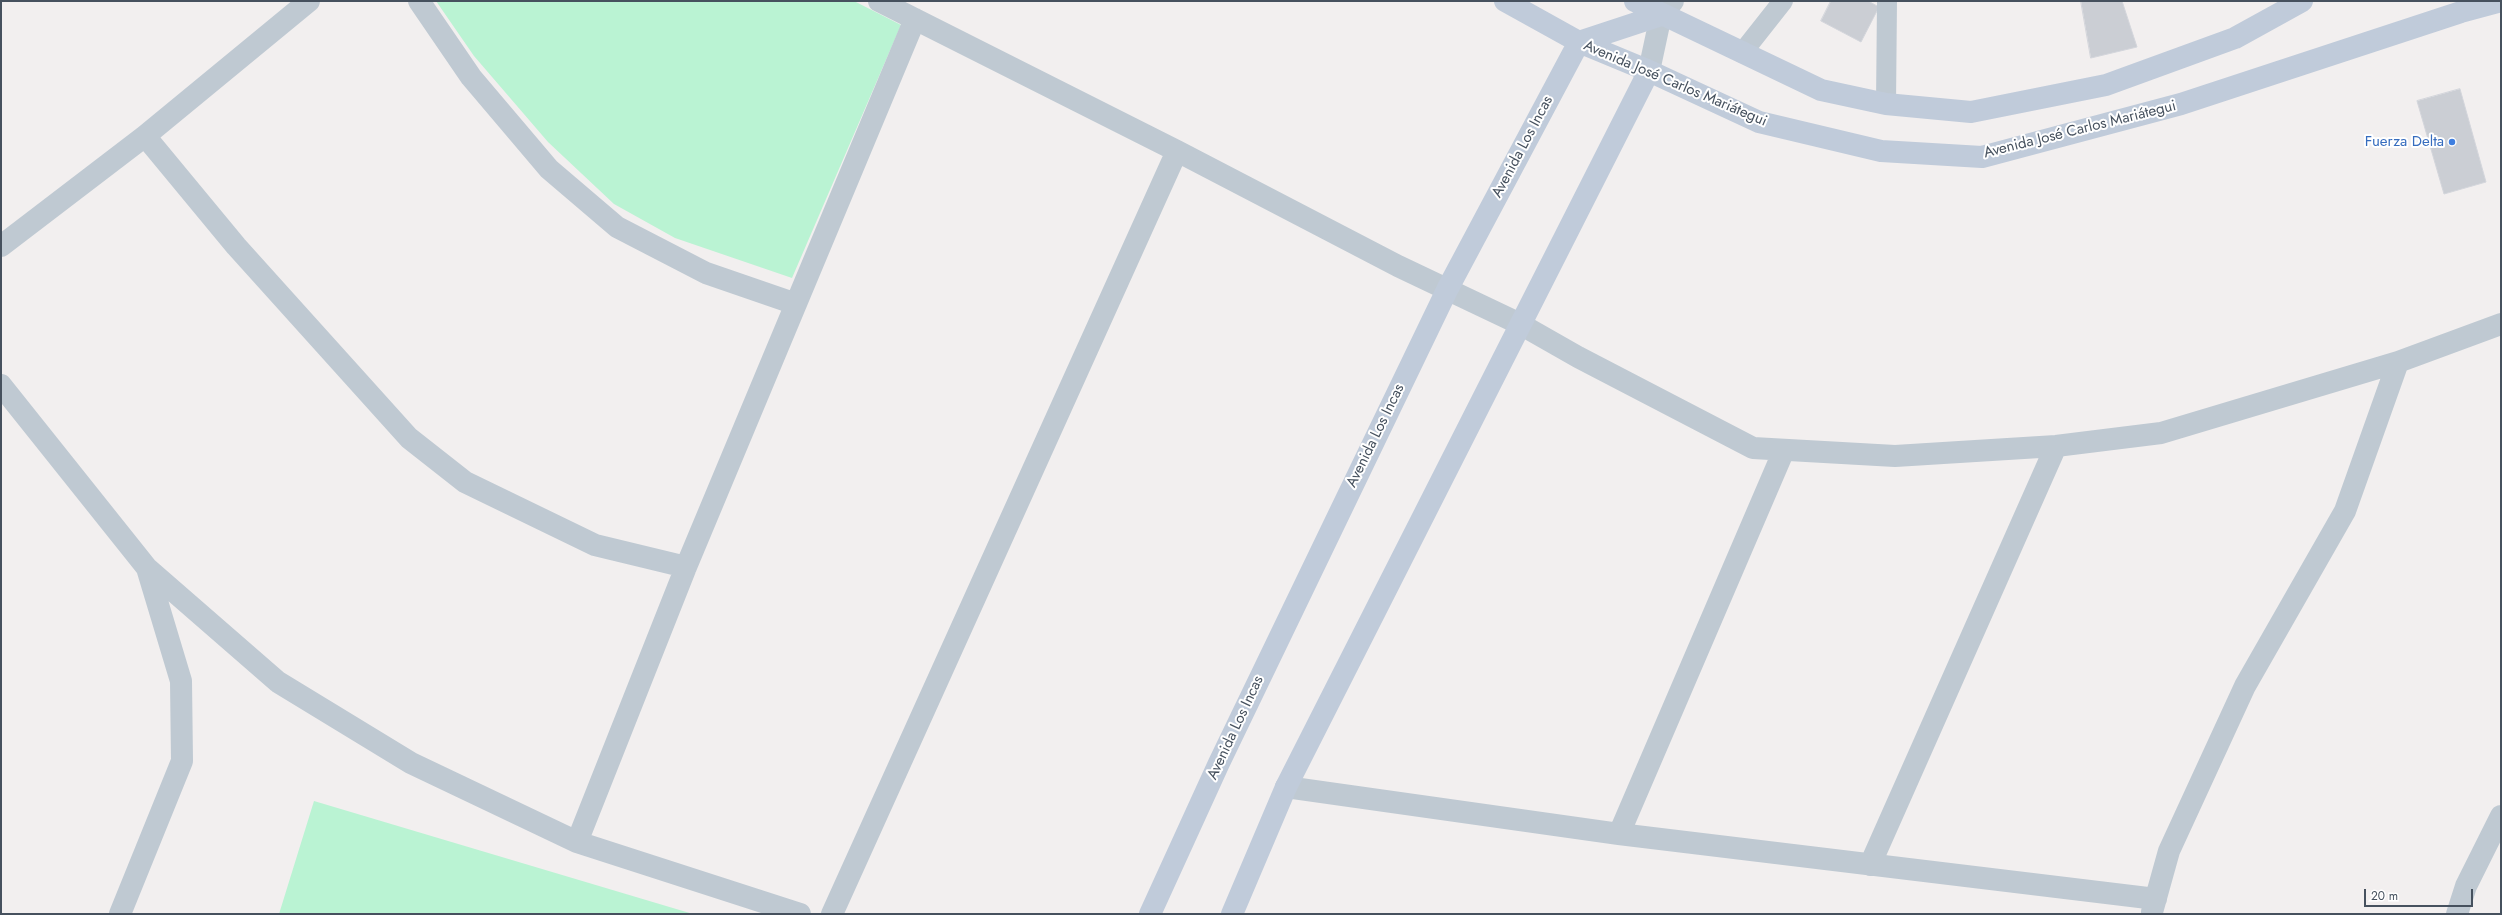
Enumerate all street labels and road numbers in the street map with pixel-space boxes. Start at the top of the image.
street label: Avenida José Carlos Mariátegui [1581,37,1769,131]
street label: Avenida Los Incas [1489,93,1557,201]
street label: Avenida José Carlos Mariátegui [1982,97,2178,163]
street label: Avenida Los Incas [1343,381,1409,491]
street label: Avenida Los Incas [1204,673,1268,783]

